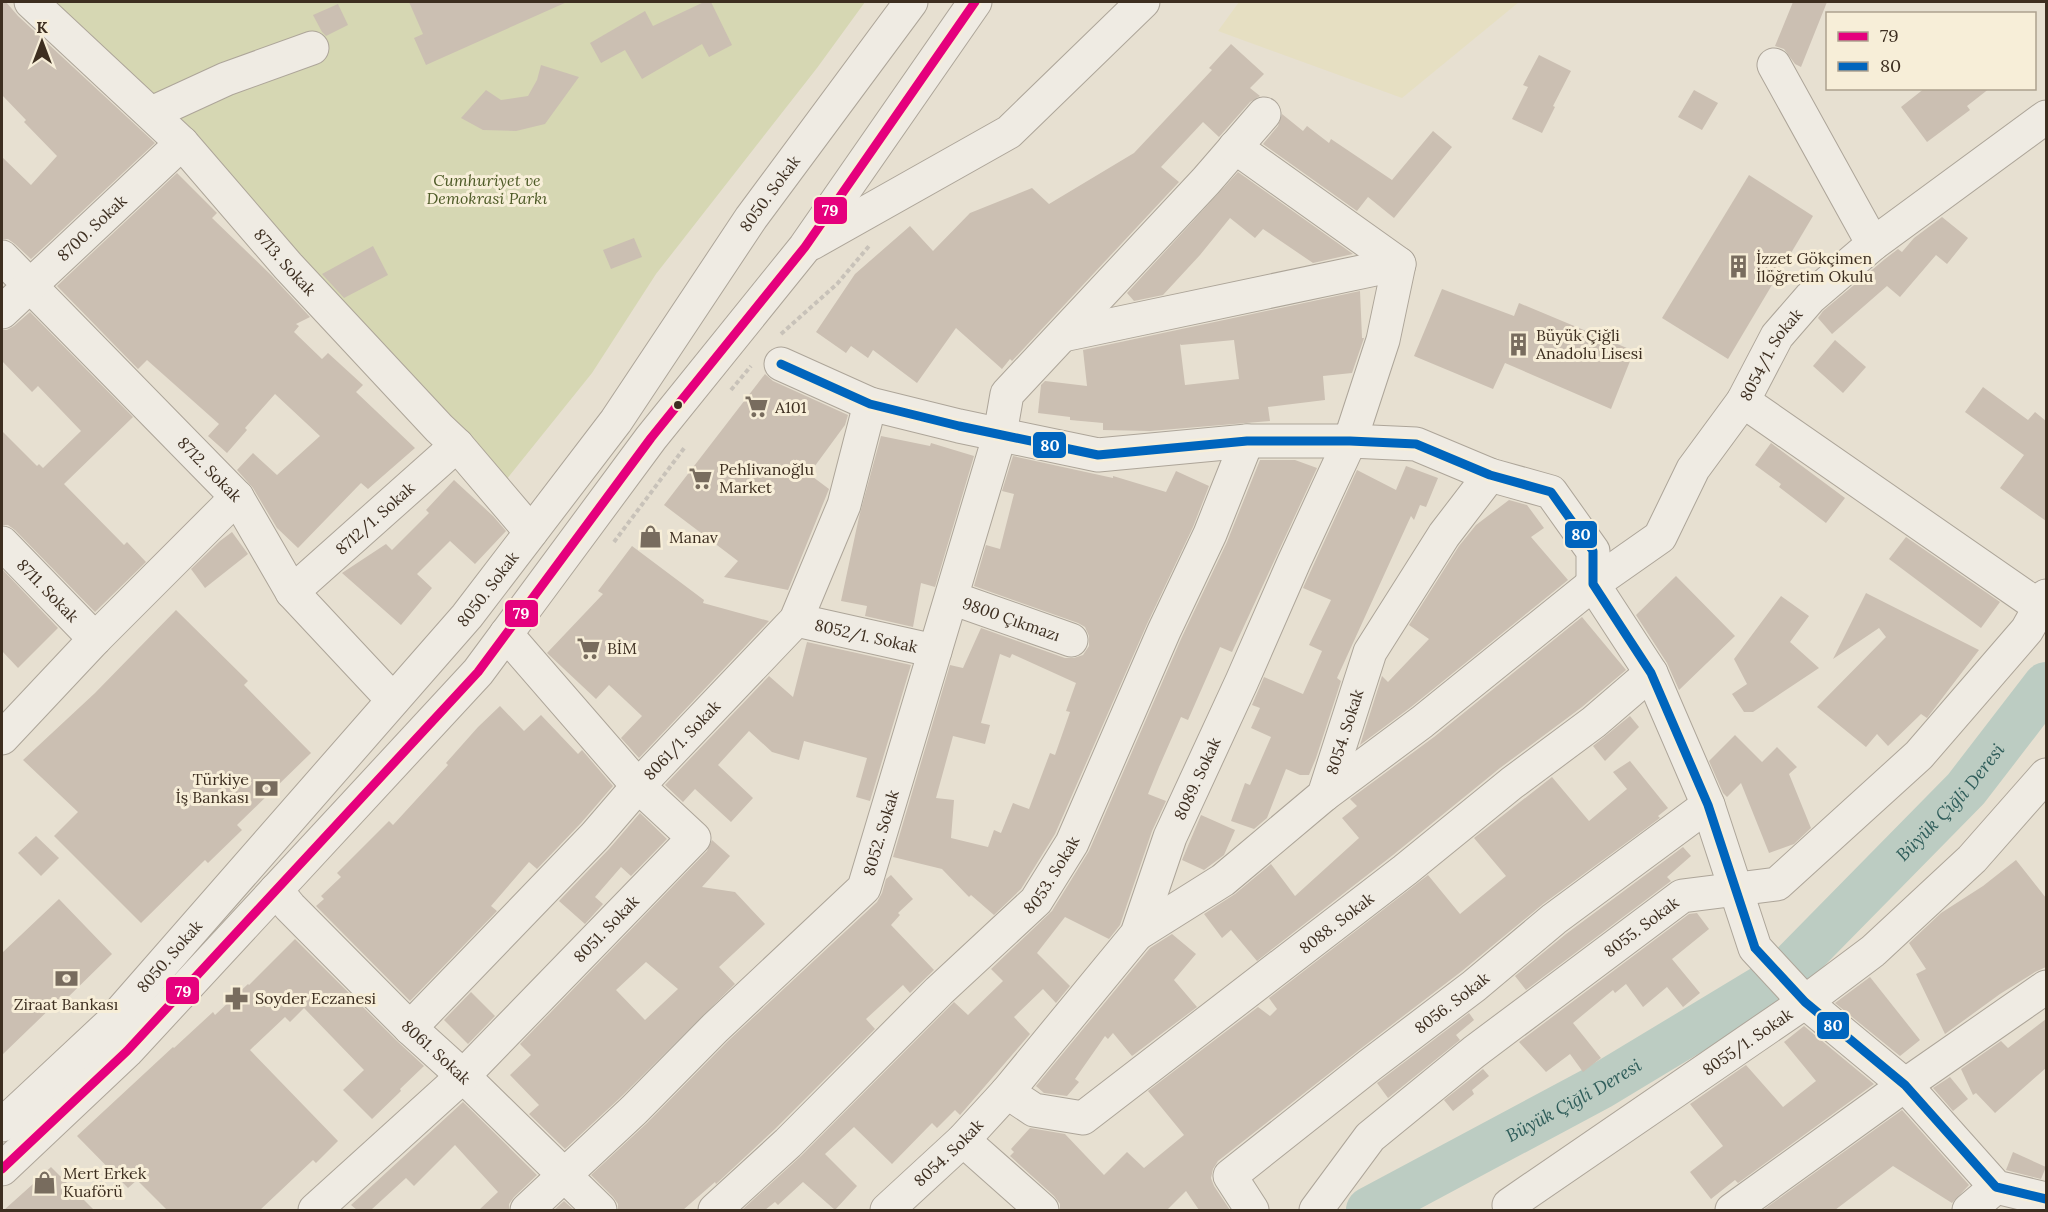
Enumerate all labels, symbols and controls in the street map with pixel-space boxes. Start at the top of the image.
north arrow [12,12,72,72]
legend [1826,12,2036,90]
text: K [36,17,48,37]
text: 79 [1880,24,1899,47]
text: 80 [1880,54,1901,77]
street label: 8050. Sokak [735,151,804,235]
park label: Cumhuriyet ve Demokrasi Parkı [427,170,547,208]
street label: 8700. Sokak [53,190,131,265]
line badge: 79 [813,196,848,225]
text: 79 [822,200,838,220]
street label: 8713. Sokak [250,224,321,300]
place label: İzzet Gökçimen İlöğretim Okulu [1756,248,1874,286]
building icon: İzzet Gökçimen İlöğretim Okulu [1725,254,1751,280]
street label: 8054/1. Sokak [1735,304,1807,404]
place label: Büyük Çiğli Anadolu Lisesi [1535,325,1643,363]
building icon: Büyük Çiğli Anadolu Lisesi [1505,331,1531,357]
supermarket icon: A101 [744,394,770,420]
place label: A101 [774,397,807,417]
unlabelled marker [672,399,684,411]
line badge: 80 [1032,431,1067,459]
street label: 8712. Sokak [174,433,246,506]
text: 80 [1040,435,1060,455]
place label: Pehlivanoğlu Market [719,459,814,497]
supermarket icon: Pehlivanoğlu Market [688,465,714,491]
street label: 8712/1. Sokak [331,477,419,559]
line badge: 80 [1564,520,1598,549]
shop icon: Manav [638,524,664,550]
text: 80 [1571,524,1591,544]
place label: Manav [669,527,719,547]
street label: 8050. Sokak [452,547,523,631]
street label: 8711. Sokak [13,555,83,626]
street label: 9800 Çıkmazı [960,593,1063,645]
line badge: 79 [504,599,539,628]
text: 79 [513,603,529,623]
street label: 8052/1. Sokak [813,615,920,657]
supermarket icon: BİM [576,635,602,661]
place label: BİM [607,638,637,658]
street label: 8054. Sokak [1321,686,1368,777]
street label: 8061/1. Sokak [639,696,725,784]
street label: 8089. Sokak [1169,734,1225,823]
water label: Büyük Çiğli Deresi [1891,738,2009,866]
place label: Türkiye İş Bankası [175,769,249,807]
bank icon: Türkiye İş Bankası [254,775,280,801]
street label: 8052. Sokak [858,787,903,878]
street label: 8053. Sokak [1019,833,1084,918]
street label: 8088. Sokak [1295,887,1378,958]
street label: 8051. Sokak [569,891,643,966]
street label: 8055. Sokak [1600,892,1683,961]
street label: 8050. Sokak [132,916,207,996]
bank icon: Ziraat Bankası [53,966,79,992]
street label: 8056. Sokak [1410,967,1494,1038]
line badge: 79 [165,976,200,1005]
text: 79 [175,981,191,1001]
pharmacy icon: Soyder Eczanesi [224,985,250,1011]
place label: Soyder Eczanesi [255,988,376,1008]
place label: Ziraat Bankası [14,994,118,1014]
street label: 8055/1. Sokak [1698,1004,1796,1079]
line badge: 80 [1816,1011,1850,1040]
text: 80 [1823,1015,1843,1035]
street label: 8061. Sokak [398,1016,475,1088]
water label: Büyük Çiğli Deresi [1501,1053,1645,1146]
street label: 8054. Sokak [909,1115,987,1190]
place label: Mert Erkek Kuaförü [63,1163,147,1201]
shop icon: Mert Erkek Kuaförü [32,1169,58,1195]

